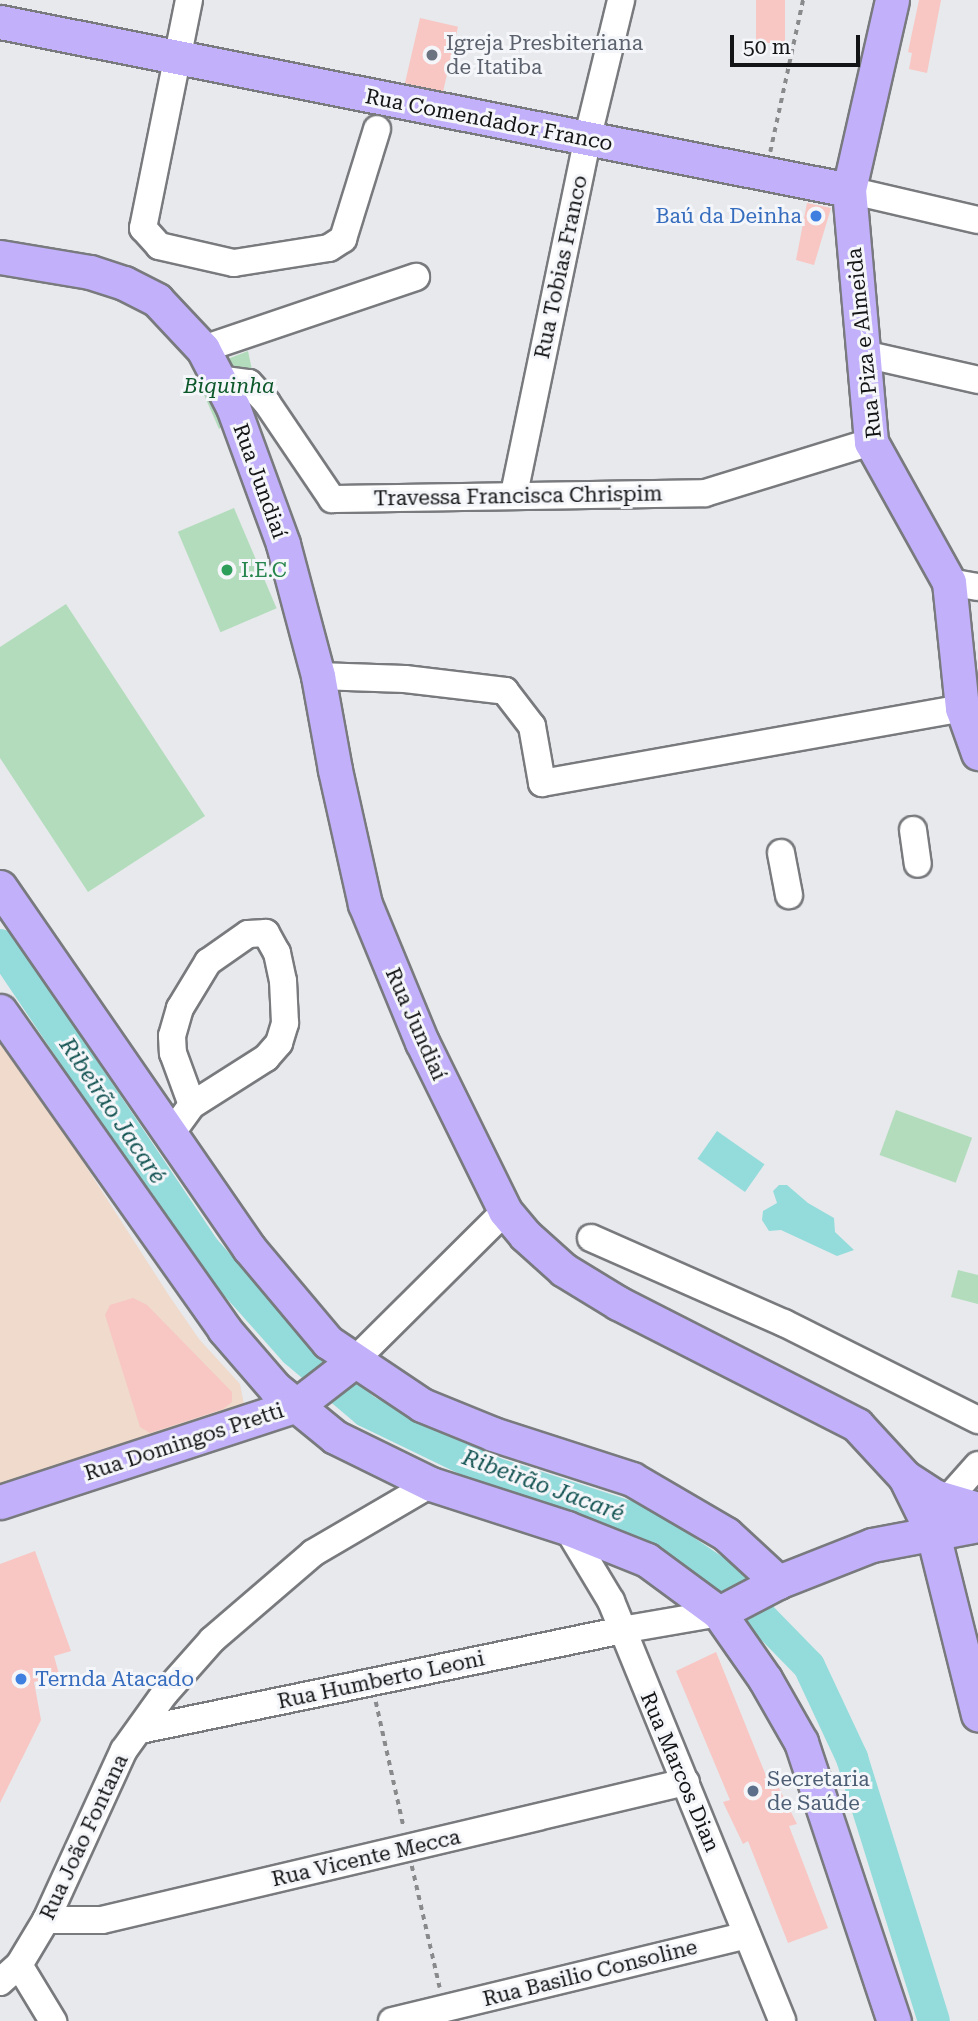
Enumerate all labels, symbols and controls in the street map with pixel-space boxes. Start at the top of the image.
scale bar [733,21,862,65]
place label: Igreja Presbiteriana de Itatiba [446,30,643,80]
text: 50 m [743,35,791,59]
marker: Igreja Presbiteriana de Itatiba [424,47,440,63]
street label: Rua Comendador Franco [363,84,615,156]
street label: Rua Tobias Franco [529,173,593,361]
place label: Baú da Deinha [655,203,802,229]
marker: Baú da Deinha [808,208,824,224]
street label: Rua Piza e Almeida [841,247,887,439]
park label: Biquinha [183,373,275,399]
street label: Rua Jundiaí [228,420,292,542]
street label: Travessa Francisca Chrispim [373,481,663,511]
place label: I.E.C [241,557,287,583]
marker: I.E.C [219,562,235,578]
street label: Rua Jundiaí [380,964,452,1084]
water label: Ribeirão Jacaré [53,1033,171,1189]
street label: Rua Domingos Pretti [81,1398,287,1486]
water label: Ribeirão Jacaré [458,1444,628,1528]
street label: Rua Humberto Leoni [275,1646,487,1714]
place label: Ternda Atacado [35,1666,194,1692]
marker: Ternda Atacado [13,1671,29,1687]
street label: Rua Marcos Dian [635,1688,725,1856]
street label: Rua João Fontana [35,1750,133,1924]
place label: Secretaria de Saúde [767,1766,870,1816]
marker: Secretaria de Saúde [745,1783,761,1799]
street label: Rua Vicente Mecca [269,1824,463,1892]
street label: Rua Basilio Consoline [480,1934,700,2012]

